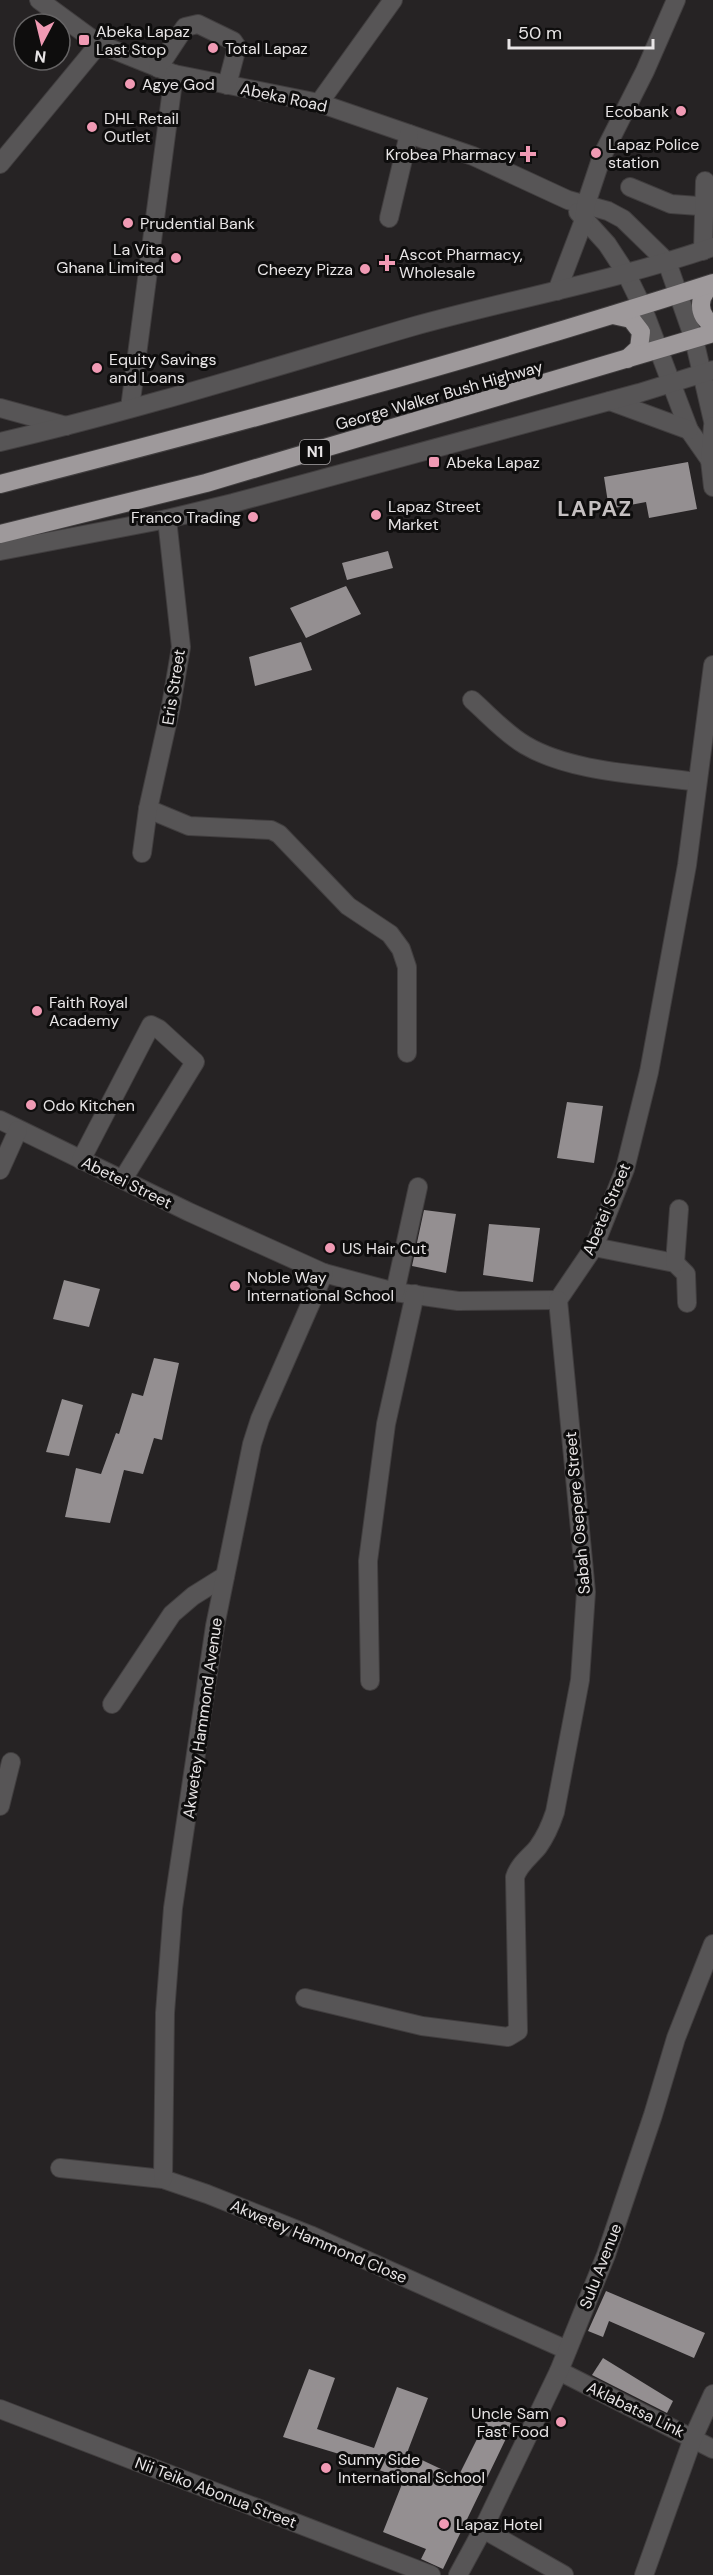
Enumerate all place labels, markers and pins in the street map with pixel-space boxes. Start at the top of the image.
place label: Abeka Lapaz Last Stop [96,21,190,60]
marker: Abeka Lapaz Last Stop [77,33,91,47]
place label: Total Lapaz [225,38,308,59]
marker: Total Lapaz [206,41,220,55]
place label: Agye God [142,74,215,95]
marker: Agye God [123,77,137,91]
place label: Ecobank [605,101,669,122]
marker: Ecobank [674,104,688,118]
place label: DHL Retail Outlet [104,108,179,147]
marker: DHL Retail Outlet [85,120,99,134]
place label: Lapaz Police station [608,134,699,173]
place label: Krobea Pharmacy [385,144,516,165]
marker: Lapaz Police station [589,146,603,160]
marker: Krobea Pharmacy [521,147,535,161]
place label: Prudential Bank [140,213,255,234]
marker: Prudential Bank [121,216,135,230]
place label: La Vita Ghana Limited [56,239,164,278]
place label: Ascot Pharmacy, Wholesale [399,244,523,283]
marker: La Vita Ghana Limited [169,251,183,265]
marker: Ascot Pharmacy, Wholesale [380,256,394,270]
place label: Cheezy Pizza [257,259,353,280]
marker: Cheezy Pizza [358,262,372,276]
place label: Equity Savings and Loans [109,349,217,388]
marker: Equity Savings and Loans [90,361,104,375]
place label: Abeka Lapaz [446,452,540,473]
marker: Abeka Lapaz [427,455,441,469]
place label: Lapaz Street Market [388,496,481,535]
place label: Franco Trading [131,507,241,528]
marker: Lapaz Street Market [369,508,383,522]
marker: Franco Trading [246,510,260,524]
place label: Faith Royal Academy [49,992,128,1031]
marker: Faith Royal Academy [30,1004,44,1018]
place label: Odo Kitchen [43,1095,135,1116]
marker: Odo Kitchen [24,1098,38,1112]
place label: US Hair Cut [342,1238,427,1259]
marker: US Hair Cut [323,1241,337,1255]
place label: Noble Way International School [247,1267,394,1306]
marker: Noble Way International School [228,1279,242,1293]
place label: Uncle Sam Fast Food [471,2403,549,2442]
marker: Uncle Sam Fast Food [554,2415,568,2429]
place label: Sunny Side International School [338,2449,485,2488]
marker: Sunny Side International School [319,2461,333,2475]
place label: Lapaz Hotel [456,2514,542,2535]
marker: Lapaz Hotel [437,2517,451,2531]

